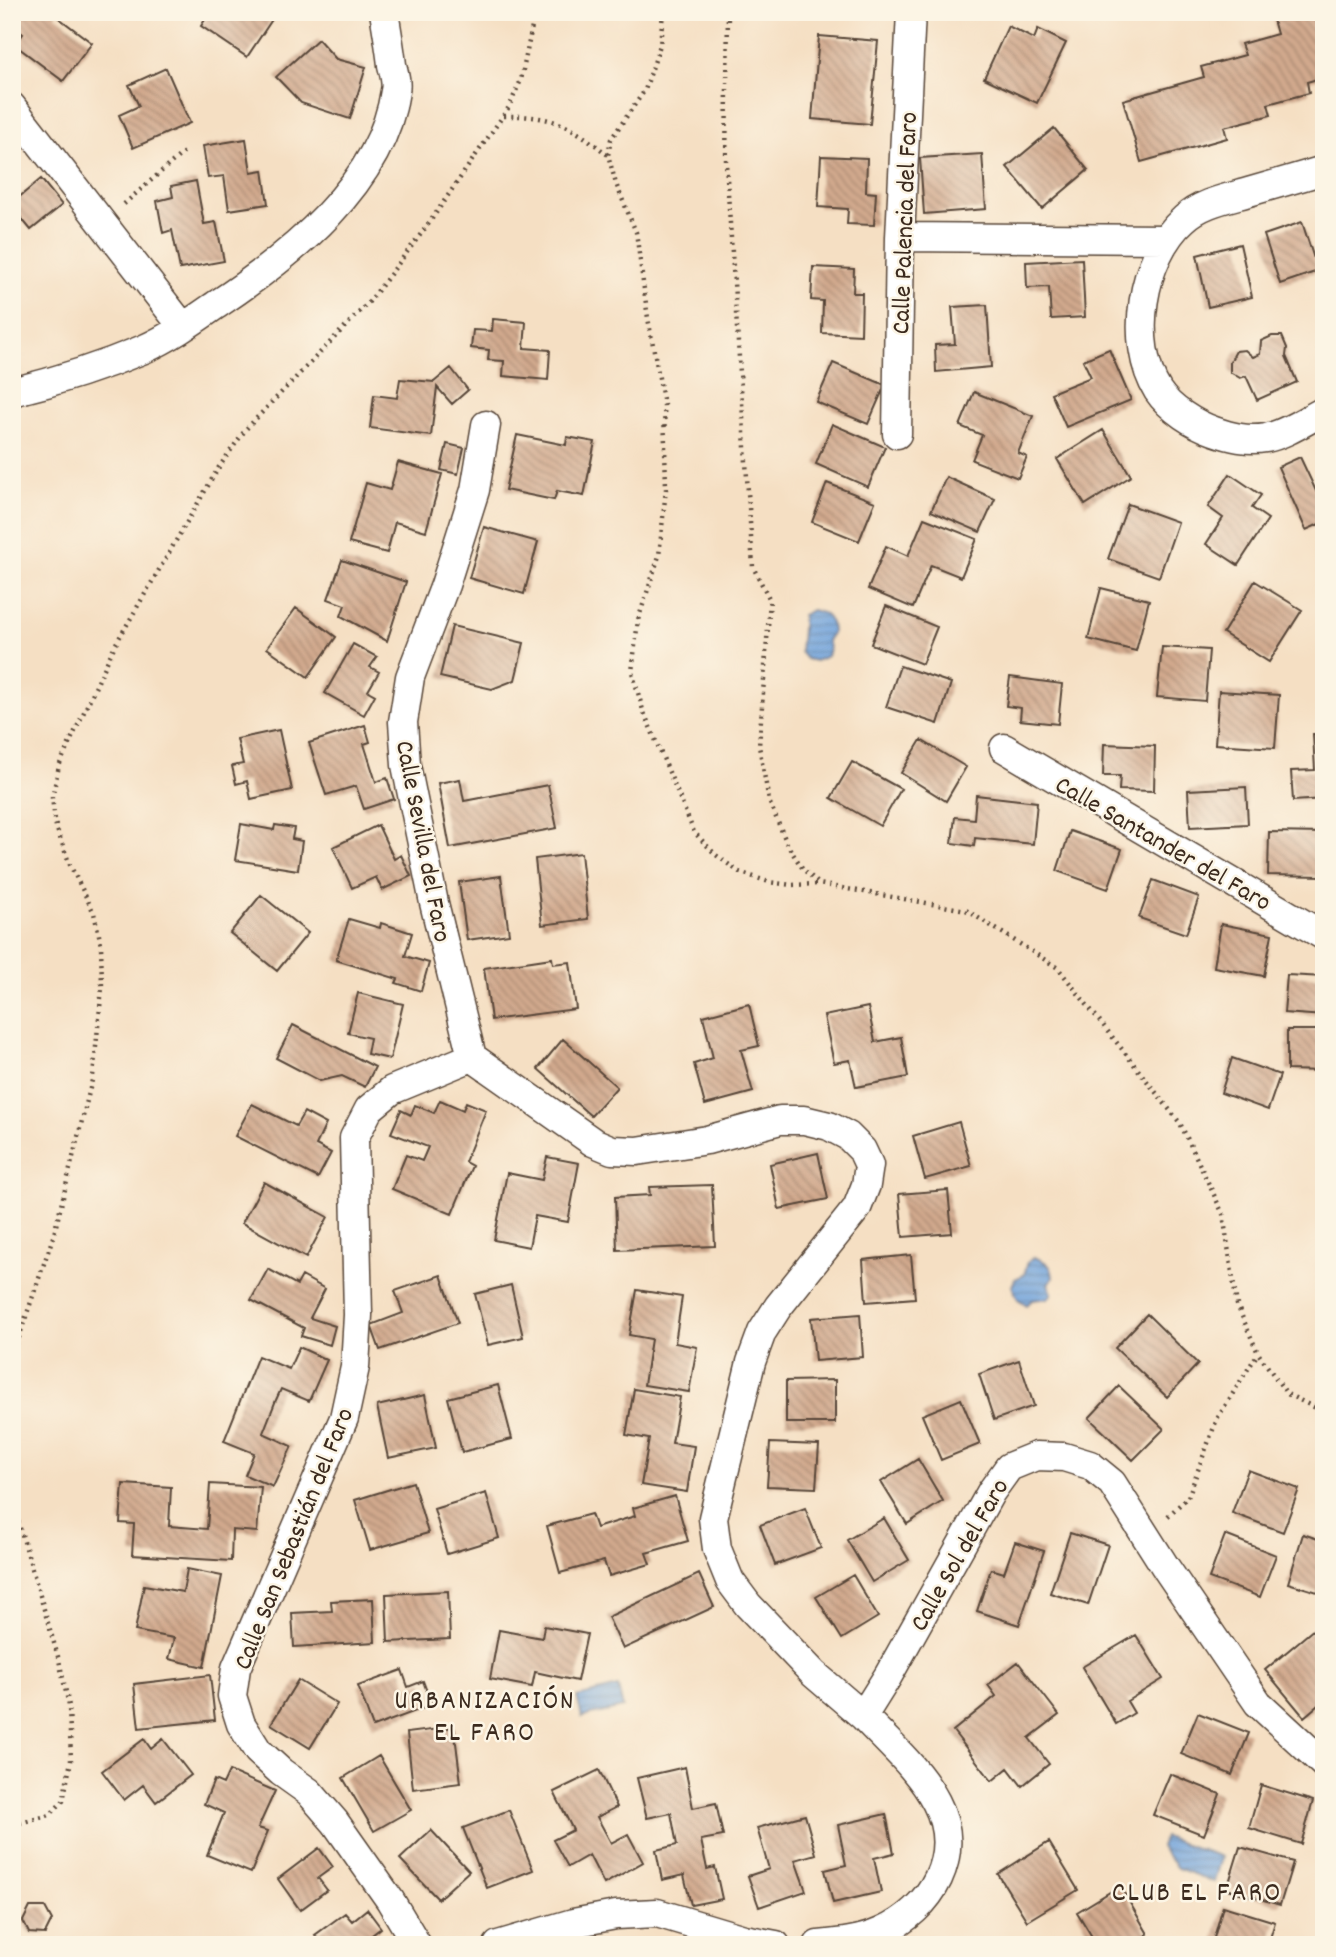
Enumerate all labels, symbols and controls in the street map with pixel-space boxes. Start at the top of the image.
street label: Calle Palencia del Faro [884,111,929,335]
street label: Calle Sevilla del Faro [384,738,459,946]
street label: Calle Santander del Faro [1047,768,1277,922]
street label: Calle San Sebastián del Faro [226,1403,365,1676]
street label: Calle Sol del Faro [902,1473,1020,1639]
district label: URBANIZACIÓN EL FARO [394,1683,576,1755]
district label: CLUB EL FARO [1112,1875,1282,1915]

